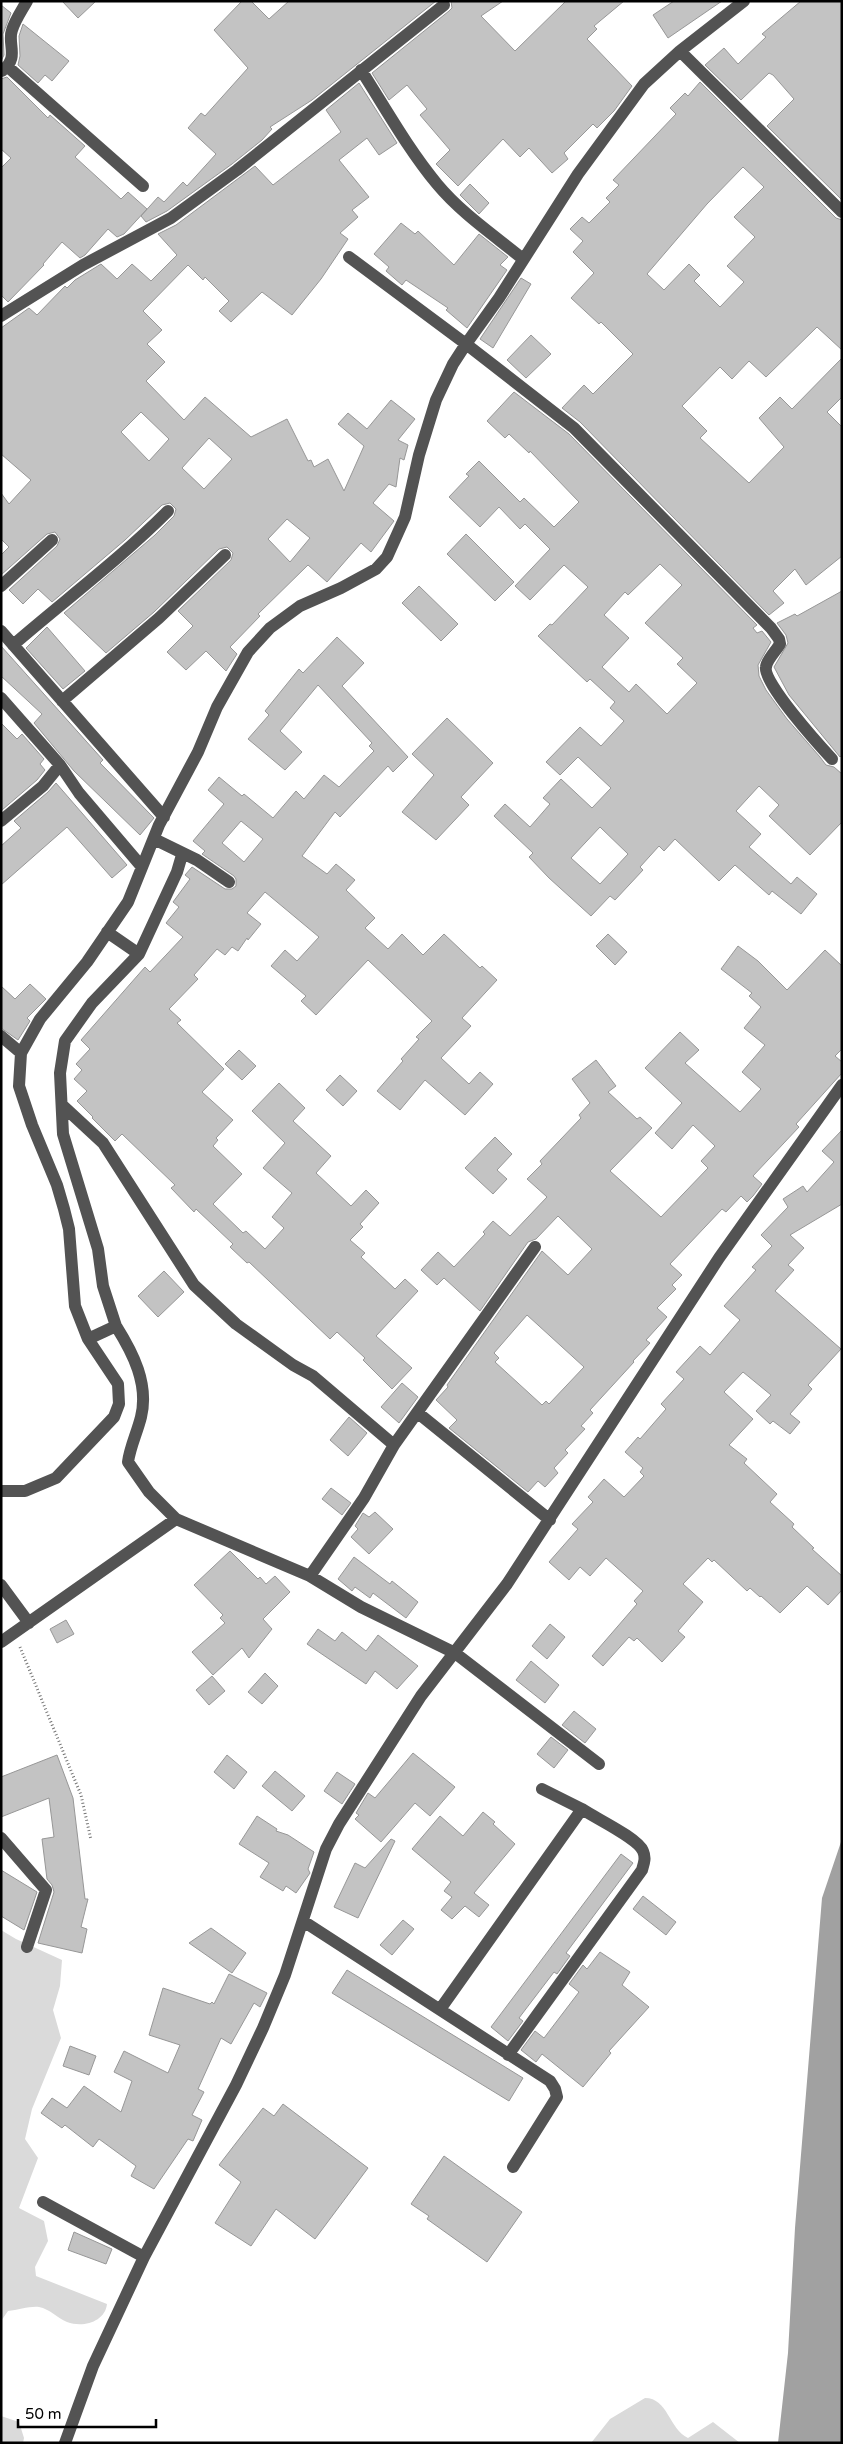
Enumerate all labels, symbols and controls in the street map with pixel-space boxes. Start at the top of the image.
scale bar [18,2396,155,2428]
text: 50 m [25,2405,62,2423]

